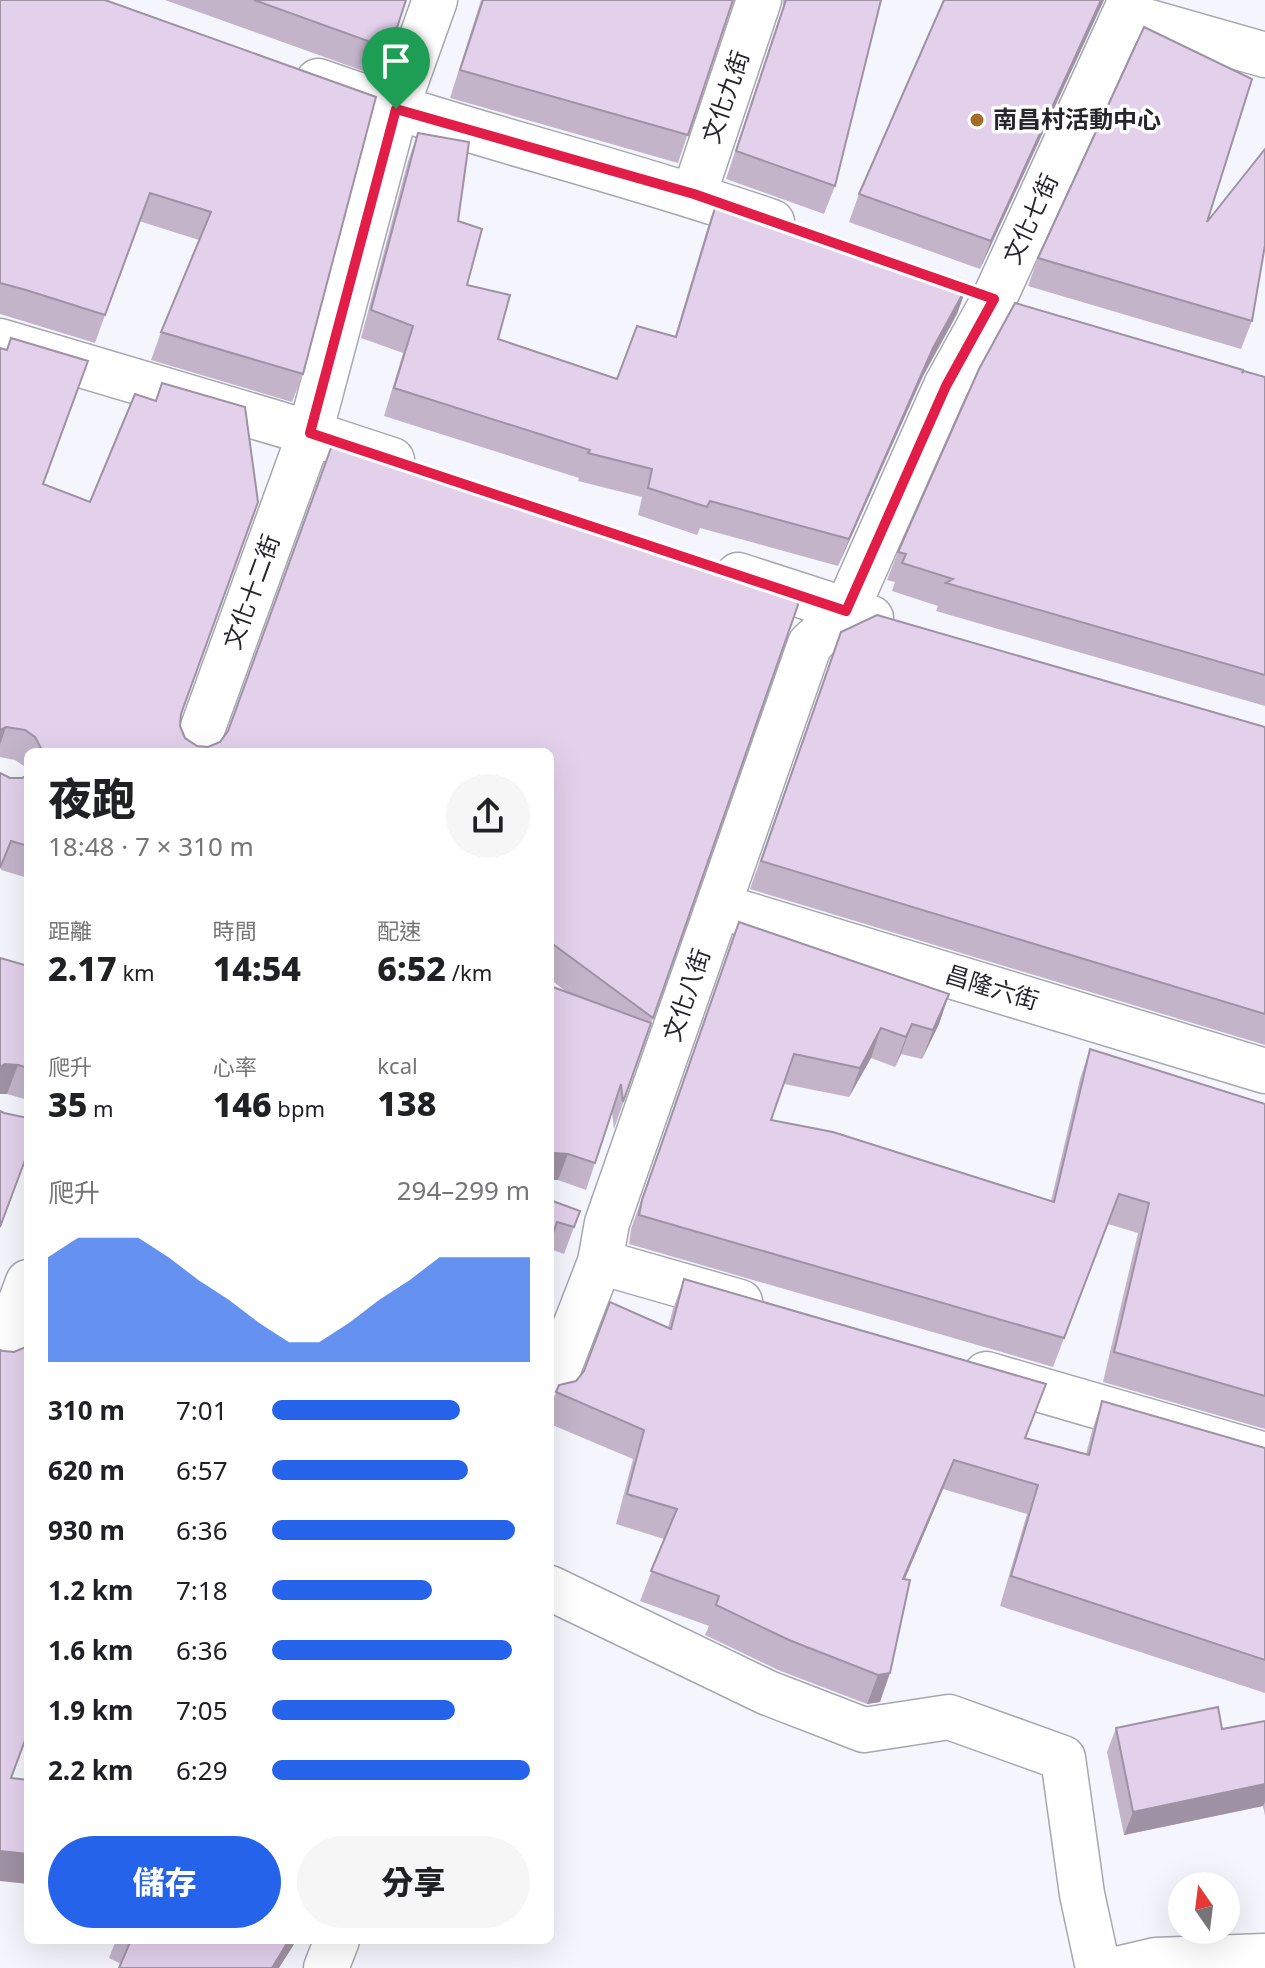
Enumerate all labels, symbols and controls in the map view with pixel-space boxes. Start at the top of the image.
pin [362,27,430,109]
icon: arrive [374,39,418,83]
street label: 文化九街 [693,46,756,147]
place label: 南昌村活動中心 [993,102,1161,135]
marker: 南昌村活動中心 [968,111,986,129]
street label: 文化七街 [994,168,1065,269]
street label: 文化十二街 [215,529,287,654]
text: 夜跑 [48,768,136,828]
button: share [446,774,530,858]
text: 18:48 · 7 × 310 m [48,828,254,864]
text: 距離 [48,915,92,945]
text: 時間 [213,915,257,945]
text: 配速 [377,915,421,945]
street label: 文化八街 [654,944,717,1045]
text: 2.17 [48,945,117,991]
text: 14:54 [213,945,301,991]
text: 6:52 [377,945,446,991]
text: km [117,957,155,987]
text: /km [446,957,492,987]
street label: 昌隆六街 [942,957,1043,1016]
text: kcal [377,1050,418,1080]
text: 爬升 [48,1051,92,1081]
text: 心率 [213,1051,257,1081]
text: 138 [377,1080,436,1126]
text: 35 [48,1081,87,1127]
text: 146 [213,1081,272,1127]
text: m [87,1093,114,1123]
text: bpm [272,1093,325,1123]
text: 294–299 m [397,1172,530,1208]
text: 爬升 [48,1174,100,1210]
text: 310 m [48,1392,125,1428]
text: 7:01 [176,1392,228,1428]
text: 620 m [48,1452,125,1488]
text: 6:57 [176,1452,228,1488]
text: 930 m [48,1512,125,1548]
text: 6:36 [176,1512,228,1548]
text: 1.2 km [48,1572,133,1608]
text: 7:18 [176,1572,228,1608]
text: 1.6 km [48,1632,133,1668]
text: 6:36 [176,1632,228,1668]
text: 1.9 km [48,1692,133,1728]
text: 7:05 [176,1692,228,1728]
text: 2.2 km [48,1752,133,1788]
text: 6:29 [176,1752,228,1788]
button: 儲存 [48,1836,281,1928]
button: 分享 [297,1836,530,1928]
north arrow [1168,1872,1240,1944]
map controls [1168,1872,1240,1944]

